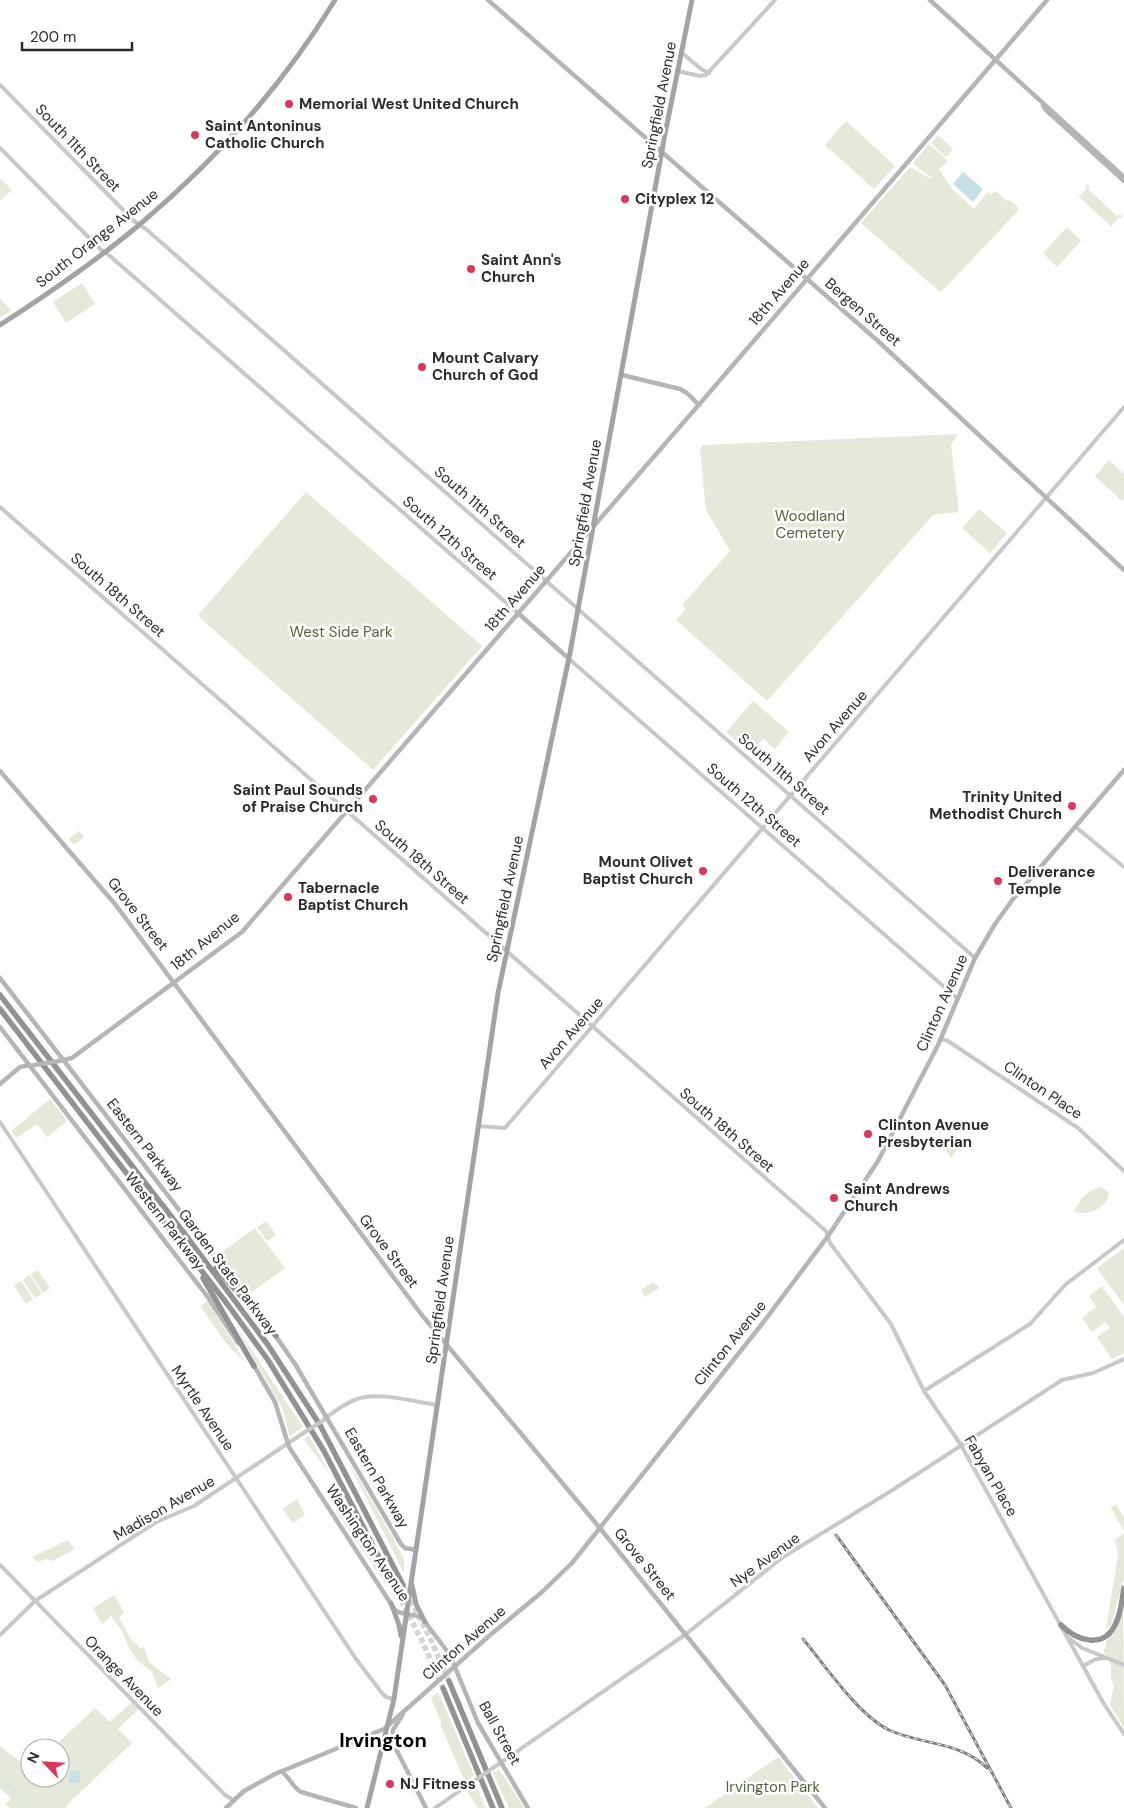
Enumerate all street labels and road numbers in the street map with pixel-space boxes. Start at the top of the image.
street label: Springfield Avenue [637,40,681,170]
street label: South 11th Street [31,100,125,196]
street label: South Orange Avenue [32,184,162,292]
street label: 18th Avenue [744,254,814,330]
street label: Bergen Street [821,273,905,351]
street label: Springfield Avenue [564,438,606,568]
street label: South 11th Street [430,462,530,552]
street label: South 12th Street [399,491,502,585]
street label: South 18th Street [66,548,170,642]
street label: 18th Avenue [480,560,550,636]
street label: Avon Avenue [798,686,872,766]
street label: South 11th Street [734,729,834,819]
street label: South 12th Street [703,758,806,852]
street label: South 18th Street [370,815,474,909]
street label: Springfield Avenue [482,834,528,964]
street label: Grove Street [103,873,173,955]
street label: 18th Avenue [166,907,244,975]
street label: Clinton Avenue [912,951,972,1055]
street label: Avon Avenue [534,993,608,1073]
street label: Clinton Place [1000,1056,1086,1124]
street label: South 18th Street [675,1083,779,1177]
street label: Eastern Parkway [102,1094,188,1196]
street label: Western Parkway [121,1168,210,1275]
street label: Garden State Parkway [174,1205,282,1340]
street label: Grove Street [355,1210,423,1292]
street label: Springfield Avenue [421,1235,459,1365]
street label: Clinton Avenue [689,1296,771,1390]
street label: Myrtle Avenue [167,1361,239,1455]
street label: Eastern Parkway [340,1424,414,1533]
street label: Fabyan Place [960,1432,1022,1520]
street label: Madison Avenue [110,1471,218,1545]
street label: Washington Avenue [321,1481,415,1605]
street label: Grove Street [610,1524,680,1604]
street label: Nye Avenue [726,1528,804,1592]
street label: Clinton Avenue [418,1601,510,1685]
street label: Orange Avenue [80,1631,168,1721]
street label: Ball Street [474,1697,526,1769]

